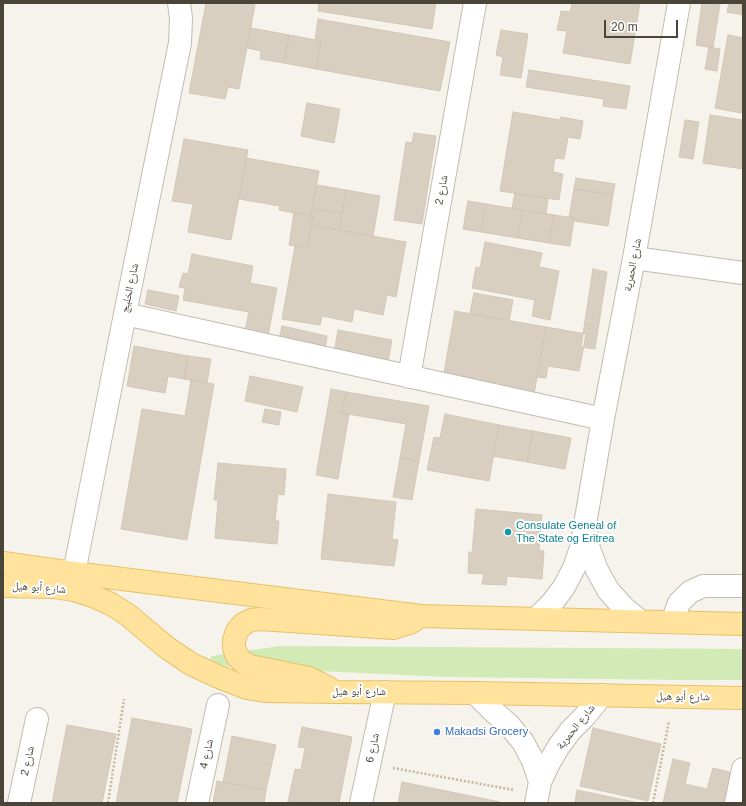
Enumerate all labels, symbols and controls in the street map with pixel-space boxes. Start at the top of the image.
scale bar [606,12,680,38]
text: 20 m [611,20,638,34]
street label: شارع 2 [433,174,451,206]
street label: شارع الحمرية [621,237,645,293]
street label: شارع الخليج [118,262,142,314]
place label: Consulate Geneal of The State og Eritrea [516,519,616,545]
marker: Consulate Geneal of The State og Eritrea [503,527,513,537]
street label: شارع أبو هيل [12,580,66,596]
street label: شارع أبو هيل [332,685,386,699]
street label: شارع أبو هيل [656,690,710,704]
street label: شارع الحمرية [554,702,598,752]
place label: Makadsi Grocery [445,725,528,739]
marker: Makadsi Grocery [432,727,442,737]
street label: شارع 6 [363,732,383,764]
street label: شارع 4 [197,738,217,770]
street label: شارع 2 [18,745,38,777]

